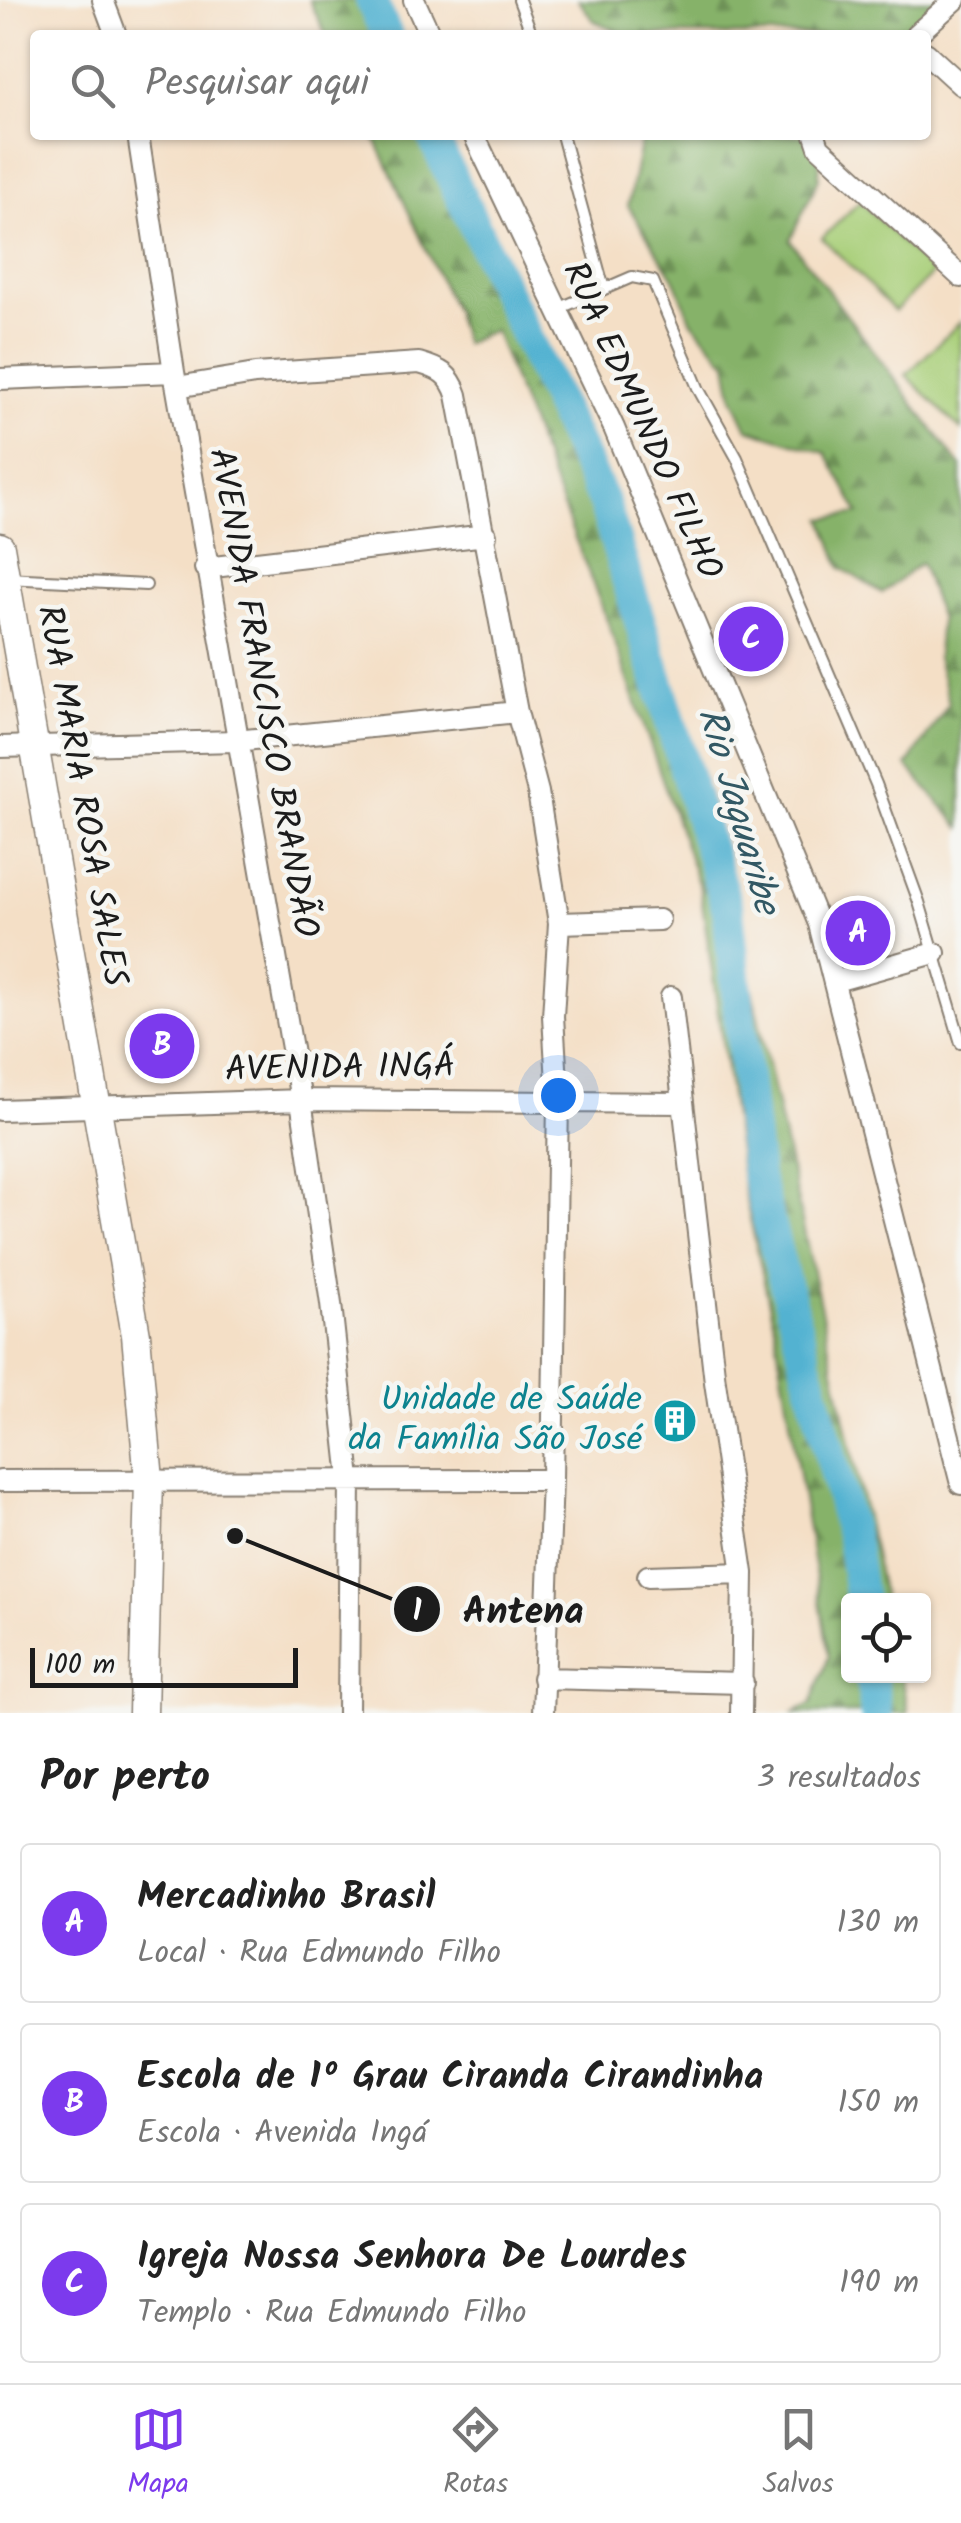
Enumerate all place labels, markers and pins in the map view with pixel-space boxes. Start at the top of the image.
pin: C [718,602,784,676]
pin: A [826,896,890,970]
pin: B [130,1008,194,1084]
place label: Unidade de Saúde da Família São José [348,1373,644,1469]
building icon: Unidade de Saúde da Família São José [652,1398,698,1444]
callout: Antena [392,1575,604,1643]

